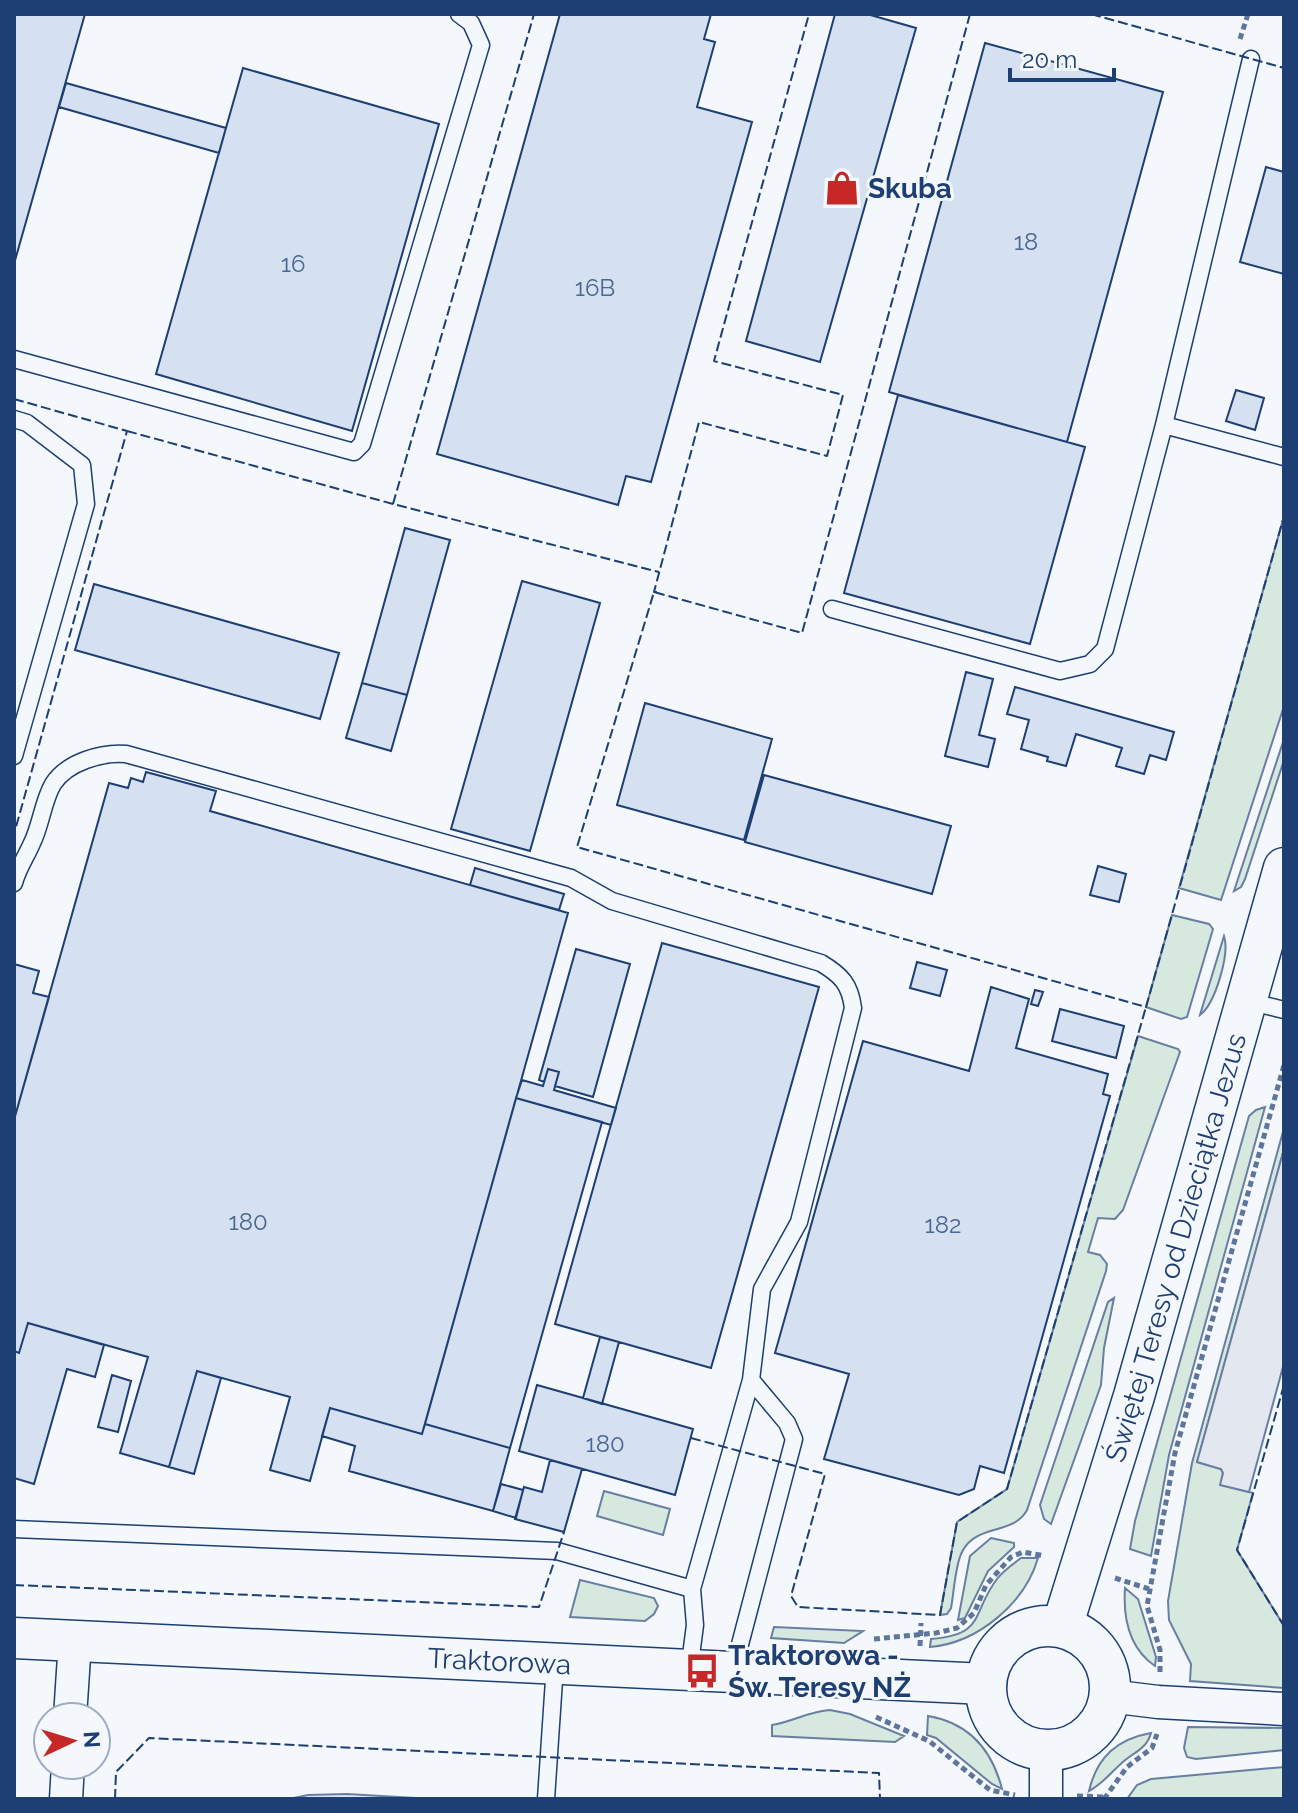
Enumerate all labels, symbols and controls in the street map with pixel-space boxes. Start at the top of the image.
scale bar [1010,32,1114,82]
text: 20 m [1022,45,1077,74]
shop icon: Skuba [823,169,861,207]
place label: Skuba [868,172,952,205]
house number: 18 [1014,227,1038,256]
house number: 16 [281,249,305,278]
house number: 16B [575,273,615,302]
street label: Świętej Teresy od Dzieciątka Jezus [1097,1030,1253,1466]
house number: 180 [228,1207,268,1236]
house number: 182 [924,1210,962,1239]
house number: 180 [585,1429,625,1458]
place label: Traktorowa - Św. Teresy NŻ [728,1639,911,1704]
street label: Traktorowa [427,1642,572,1681]
bus stop icon: Traktorowa - Św. Teresy NŻ [683,1652,721,1690]
north arrow [32,1701,112,1781]
text: N [78,1730,106,1749]

